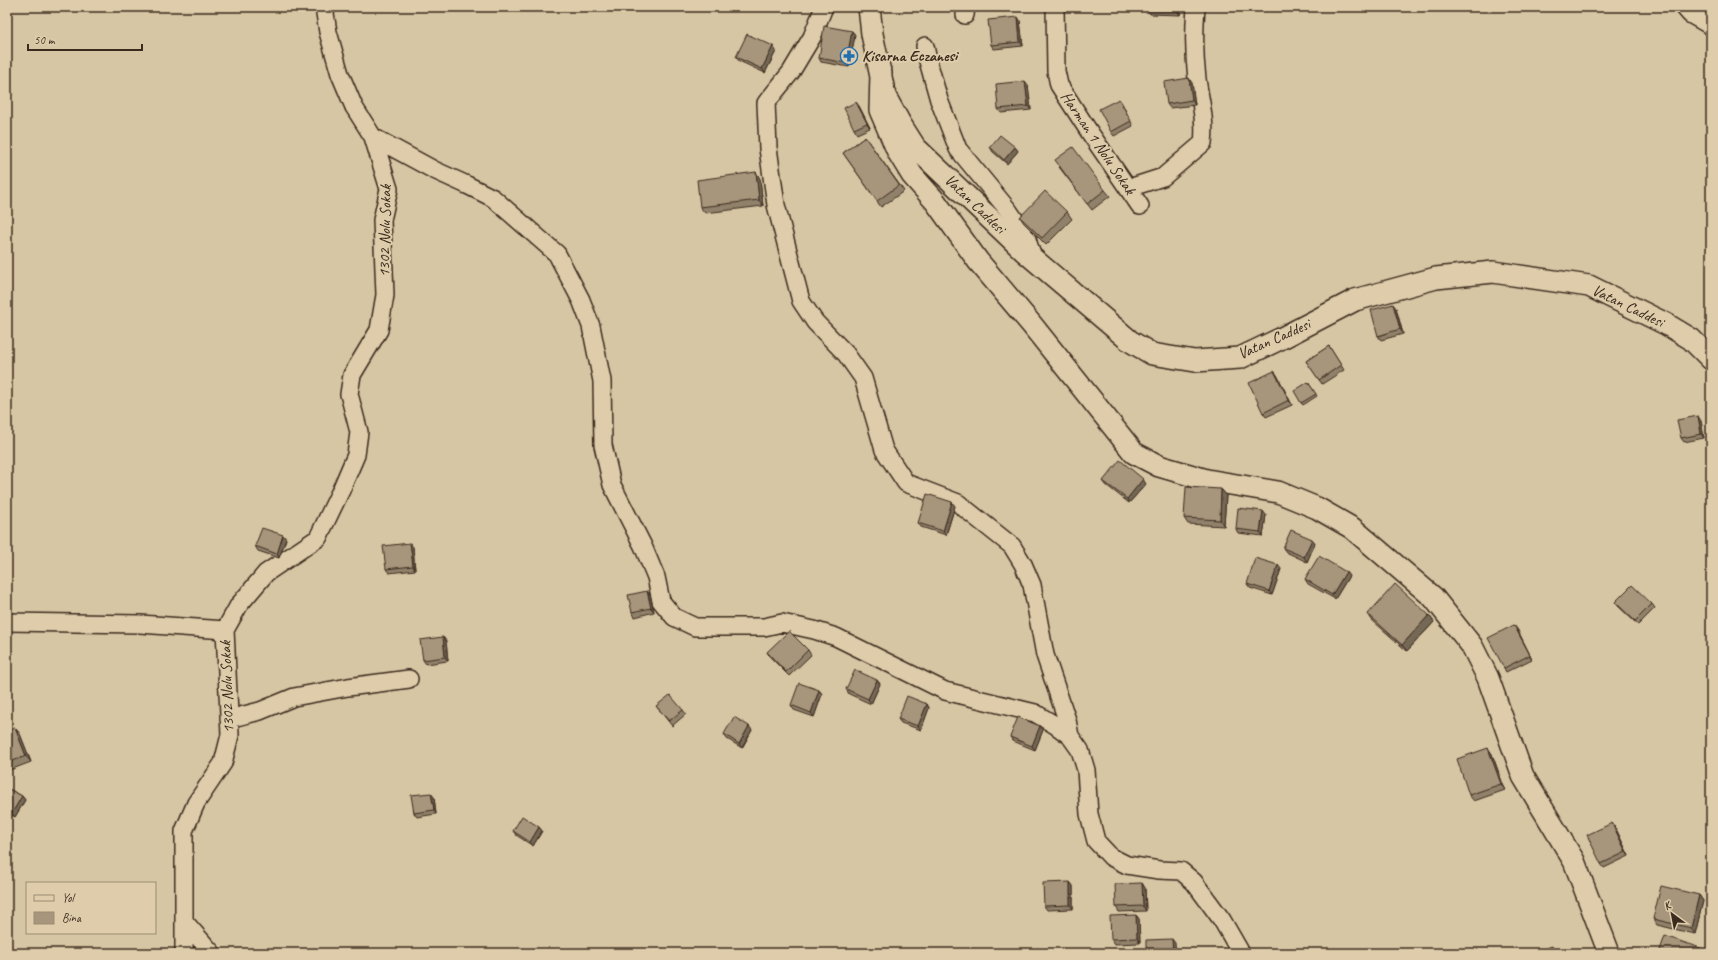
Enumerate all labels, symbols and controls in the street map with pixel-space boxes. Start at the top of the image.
scale bar [28,26,142,52]
text: 50 m [34,32,56,48]
pharmacy icon: Kisarna Eczanesi [839,46,859,66]
place label: Kisarna Eczanesi [862,46,960,66]
street label: Harman 1 Nolu Sokak [1056,88,1140,199]
street label: Vatan Caddesi [940,170,1011,239]
street label: 1302 Nolu Sokak [374,183,396,277]
street label: Vatan Caddesi [1589,280,1669,333]
street label: Vatan Caddesi [1235,313,1315,364]
street label: 1302 Nolu Sokak [215,639,239,734]
legend [26,882,156,934]
text: Yol [62,890,76,906]
north arrow [1652,894,1692,934]
text: K [1661,897,1675,913]
text: Bina [62,910,82,926]

